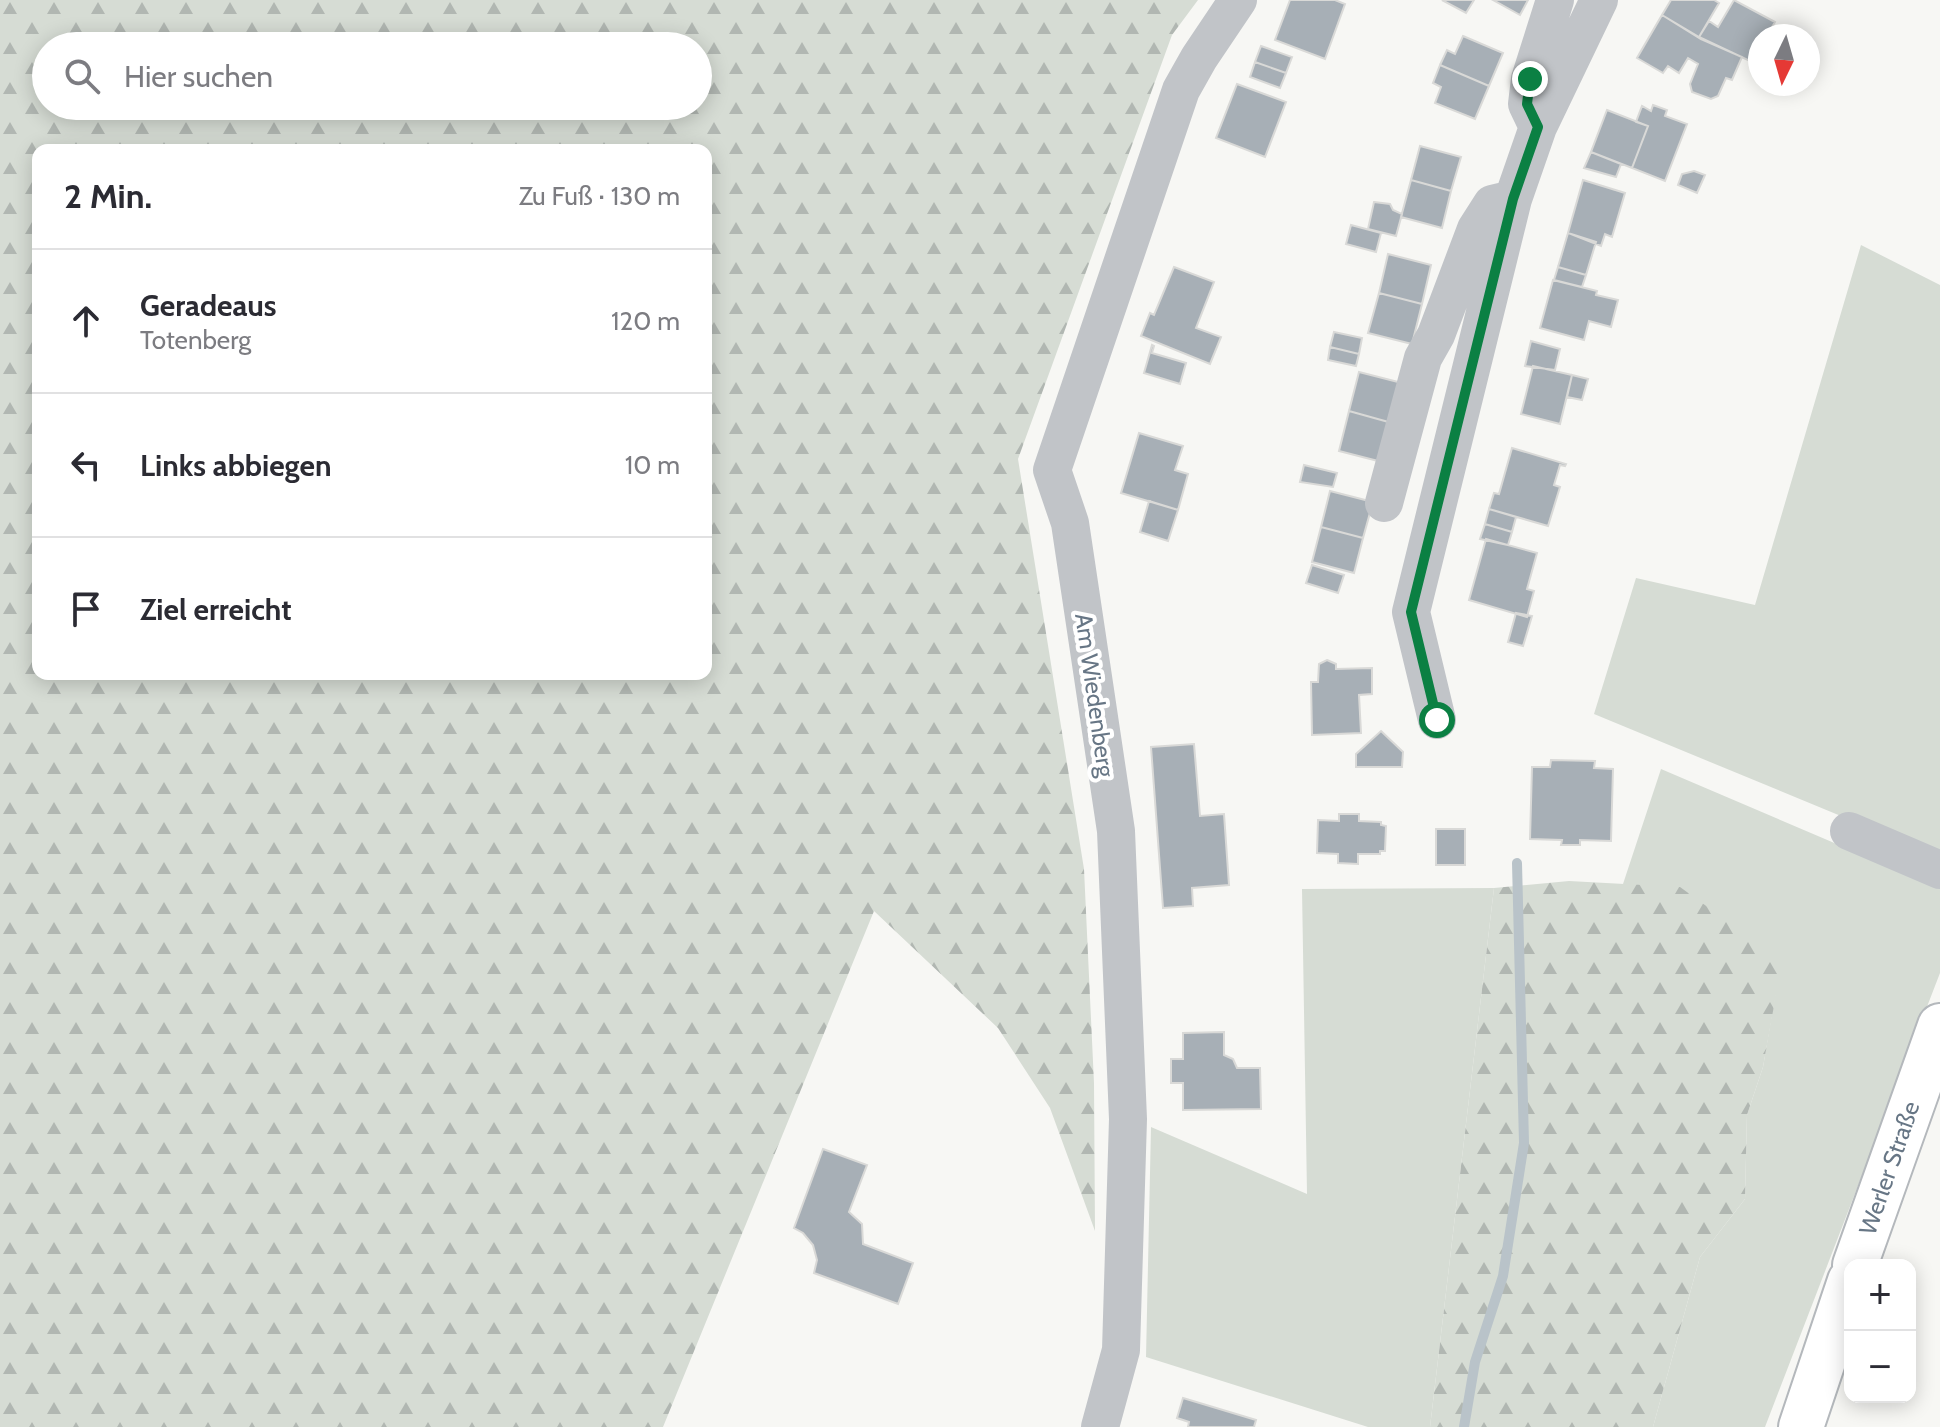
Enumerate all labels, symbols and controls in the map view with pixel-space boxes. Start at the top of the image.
north arrow [1748,24,1820,96]
search box [32,32,712,120]
icon: search [60,54,104,98]
text: Hier suchen [124,58,273,95]
route end [1512,61,1548,97]
text: 2 Min. [64,175,152,217]
text: Zu Fuß · 130 m [519,180,680,212]
text: Geradeaus [140,287,277,324]
icon: ahead [64,299,108,343]
text: 120 m [611,305,680,337]
text: Totenberg [140,324,251,356]
icon: left [64,443,108,487]
text: Links abbiegen [140,447,332,484]
text: 10 m [625,449,680,481]
icon: arrive [64,587,108,631]
text: Ziel erreicht [140,591,291,628]
street label: Am Wiedenberg [1069,611,1121,780]
route start [1419,702,1455,738]
street label: Werler Straße [1853,1097,1925,1239]
map controls [1844,1259,1916,1403]
button: + [1844,1259,1916,1331]
button: − [1844,1331,1916,1403]

